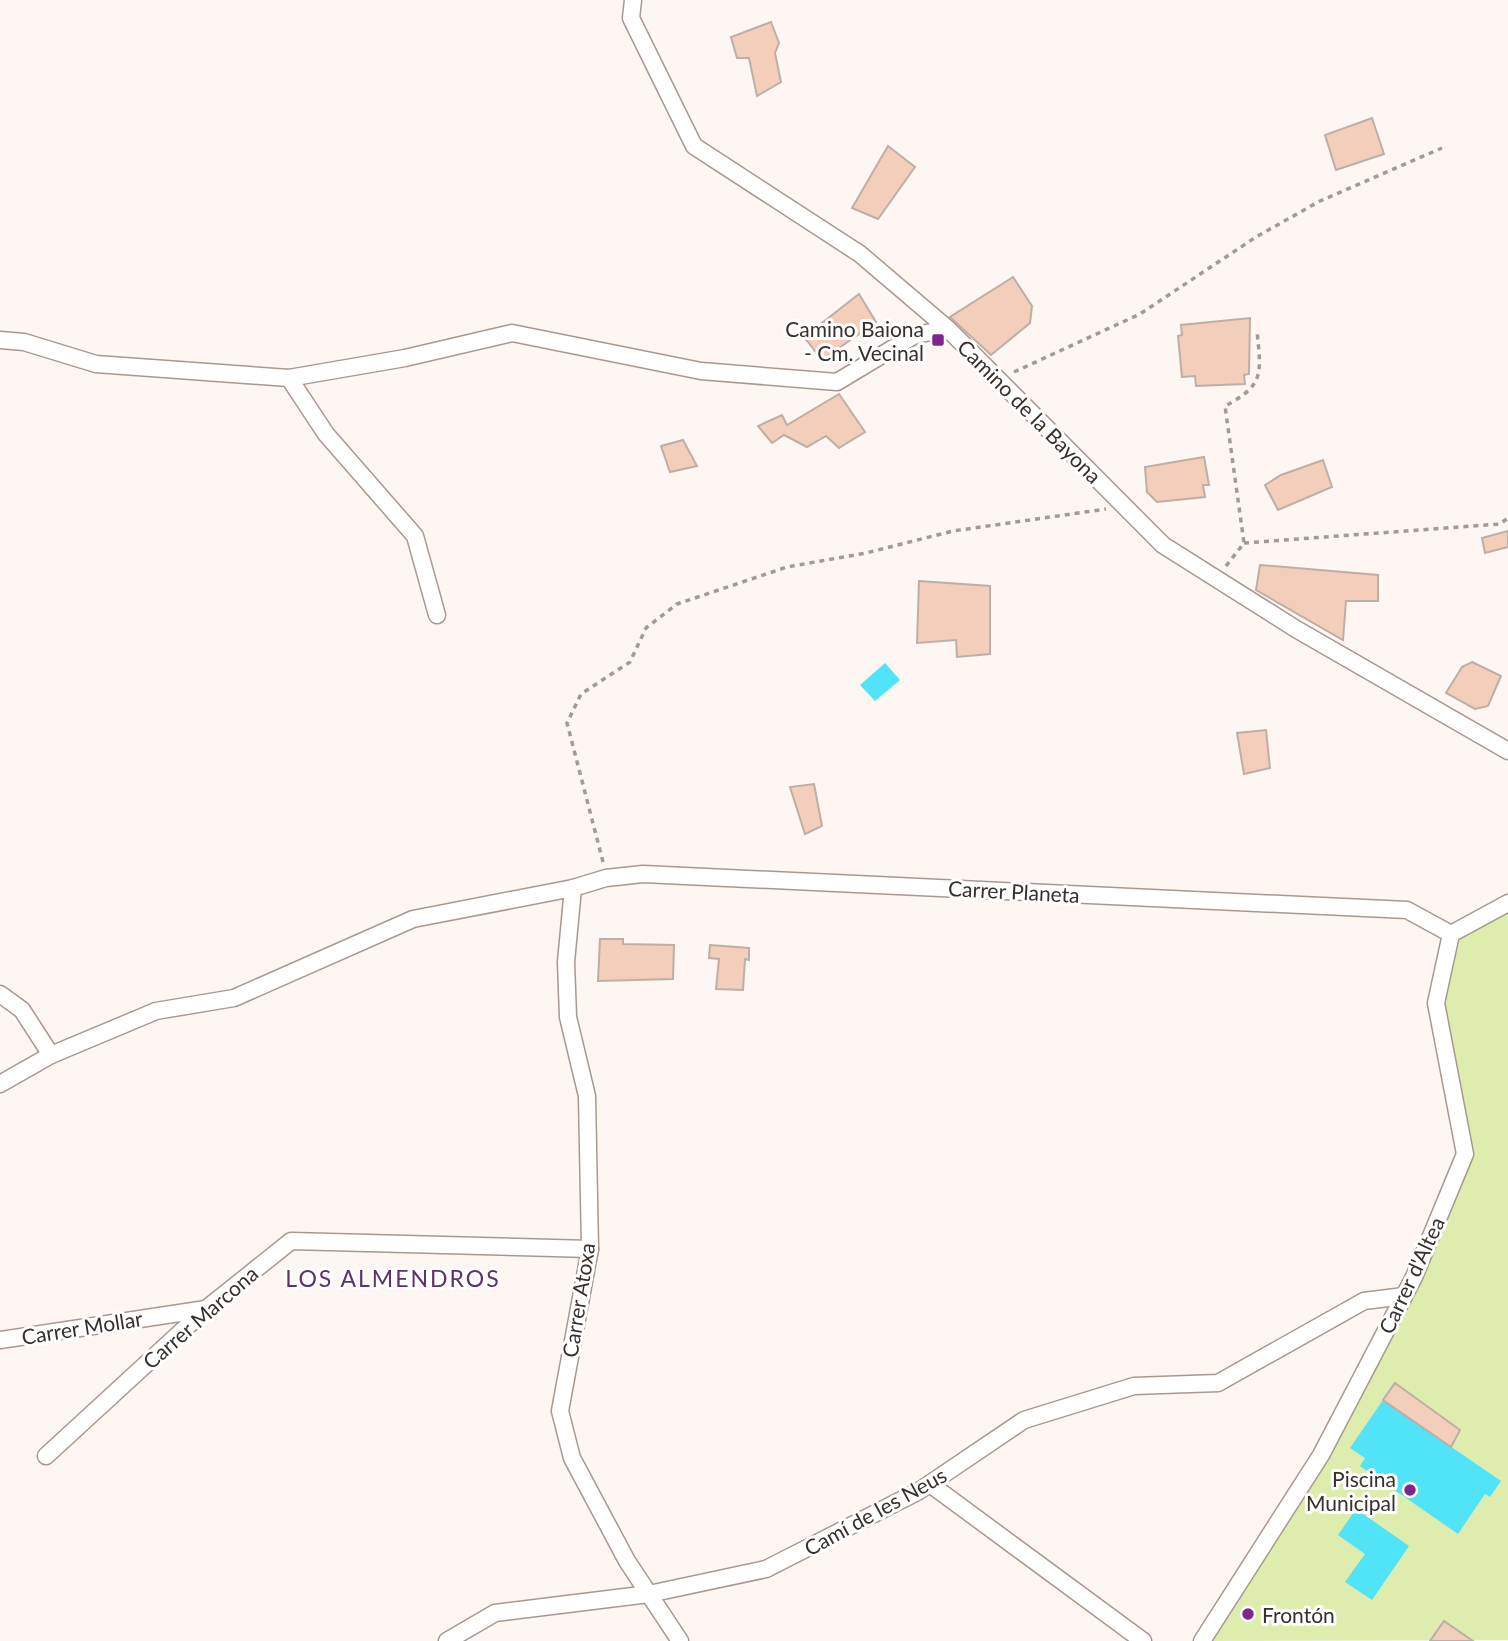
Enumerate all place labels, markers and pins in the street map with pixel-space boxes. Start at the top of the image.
place label: Camino Baiona - Cm. Vecinal [785,316,924,365]
marker: Camino Baiona - Cm. Vecinal [930,332,946,348]
place label: Piscina Municipal [1306,1466,1396,1515]
marker: Piscina Municipal [1402,1482,1418,1498]
place label: Frontón [1262,1602,1335,1627]
marker: Frontón [1240,1606,1256,1622]

